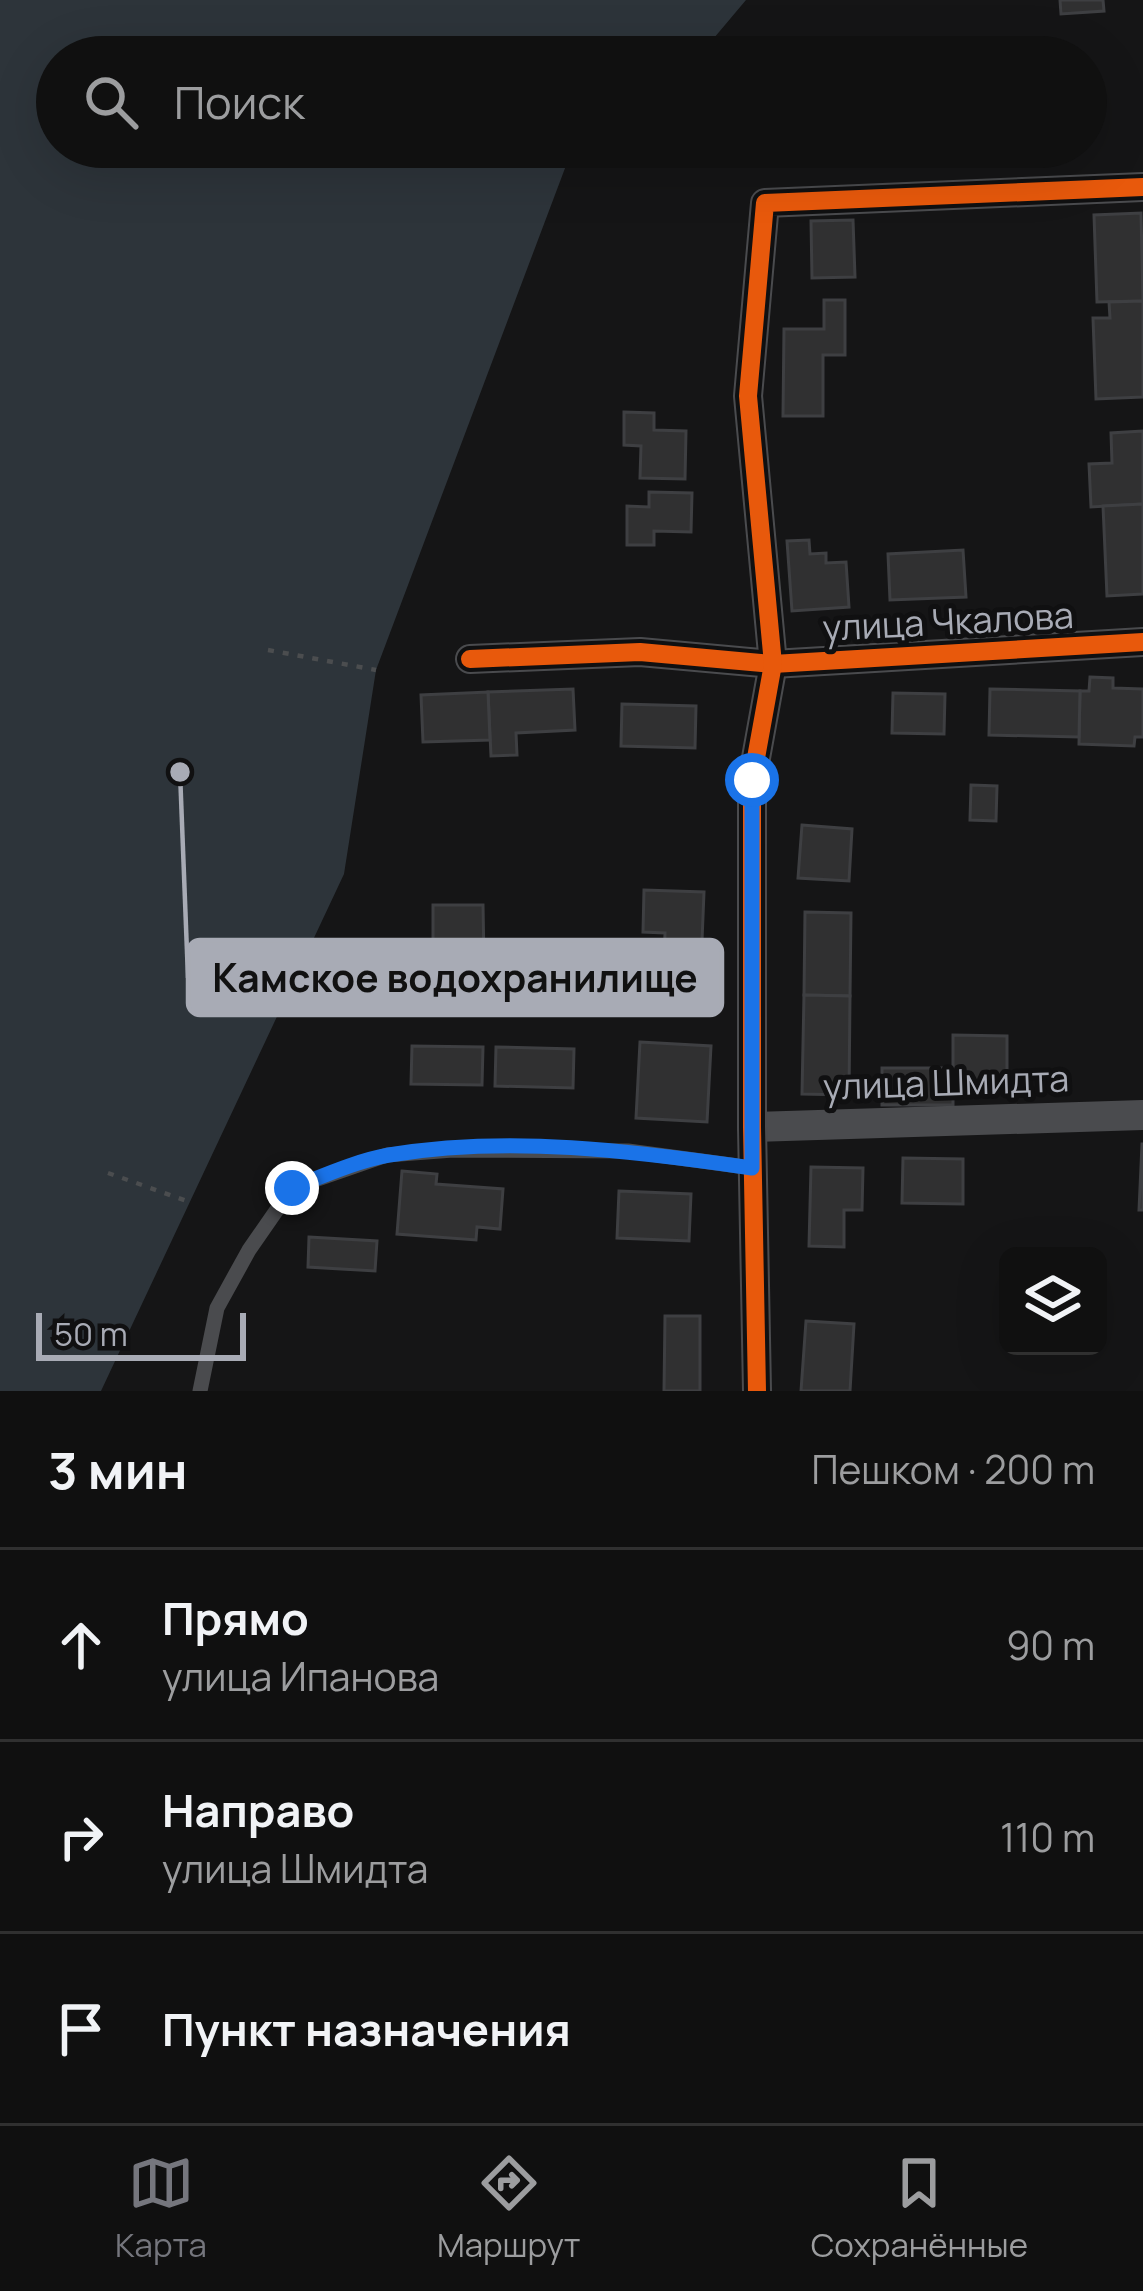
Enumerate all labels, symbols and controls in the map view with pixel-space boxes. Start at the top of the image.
search box [36,36,1107,168]
icon: search [78,69,144,135]
text: Поиск [174,71,305,133]
street label: улица Чкалова [821,590,1075,652]
route start [725,753,779,807]
callout: Камское водохранилище [188,940,722,1015]
text: Камское водохранилище [212,950,698,1004]
street label: улица Шмидта [822,1053,1070,1111]
route end [265,1161,319,1215]
map controls [999,1247,1107,1355]
button: layers [999,1247,1107,1355]
scale bar [36,1307,246,1360]
text: 50 m [54,1311,128,1356]
text: 3 мин [48,1435,188,1504]
text: Пешком · 200 m [812,1442,1095,1496]
text: Прямо [162,1587,309,1649]
icon: ahead [48,1612,114,1678]
text: 90 m [1006,1618,1095,1672]
text: улица Ипанова [162,1649,439,1703]
text: Направо [162,1779,354,1841]
icon: right [48,1804,114,1870]
text: 110 m [1000,1810,1095,1864]
text: улица Шмидта [162,1841,428,1895]
icon: arrive [48,1996,114,2062]
text: Пункт назначения [162,1998,571,2060]
tab: Карта [115,2150,207,2267]
tab: Маршрут [437,2150,581,2267]
tab: Сохранённые [811,2150,1028,2267]

